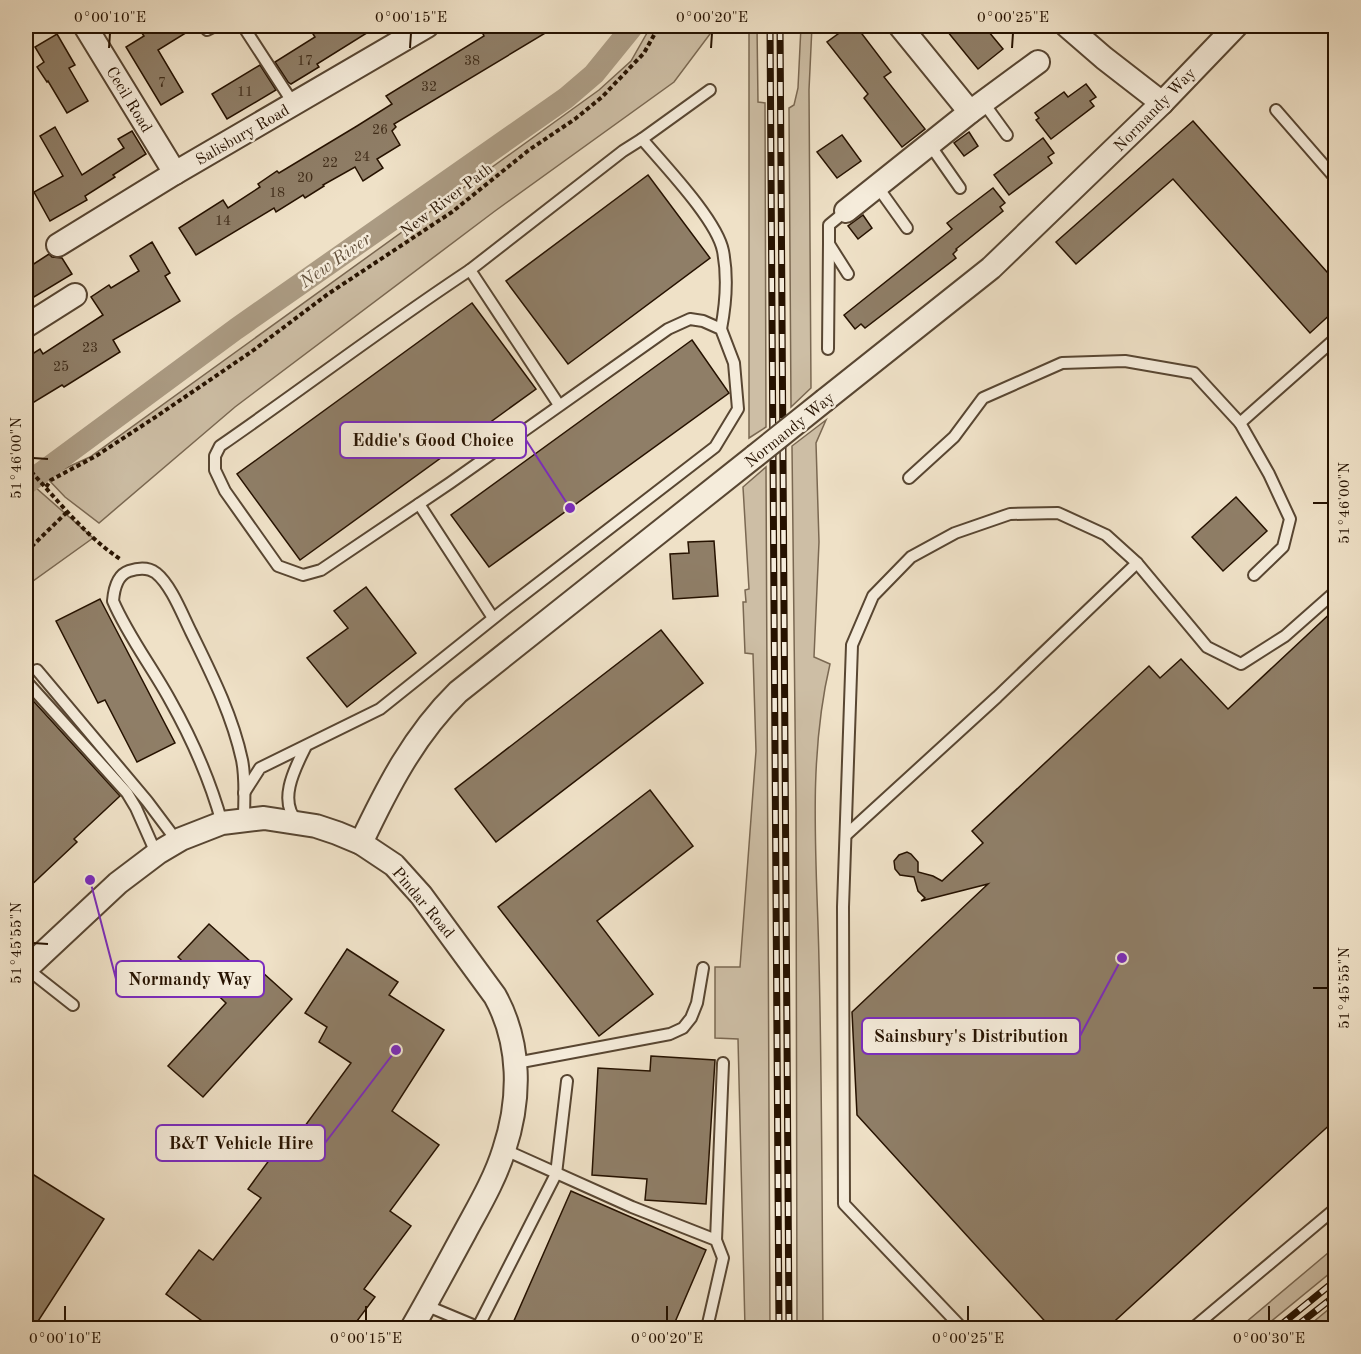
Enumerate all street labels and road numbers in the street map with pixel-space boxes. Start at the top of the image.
street label: Cecil Road [102,64,154,136]
street label: Normandy Way [1112,65,1200,155]
street label: Salisbury Road [193,102,293,169]
street label: New River Path [398,161,497,240]
street label: Normandy Way [743,390,838,471]
street label: Pindar Road [388,865,456,942]

